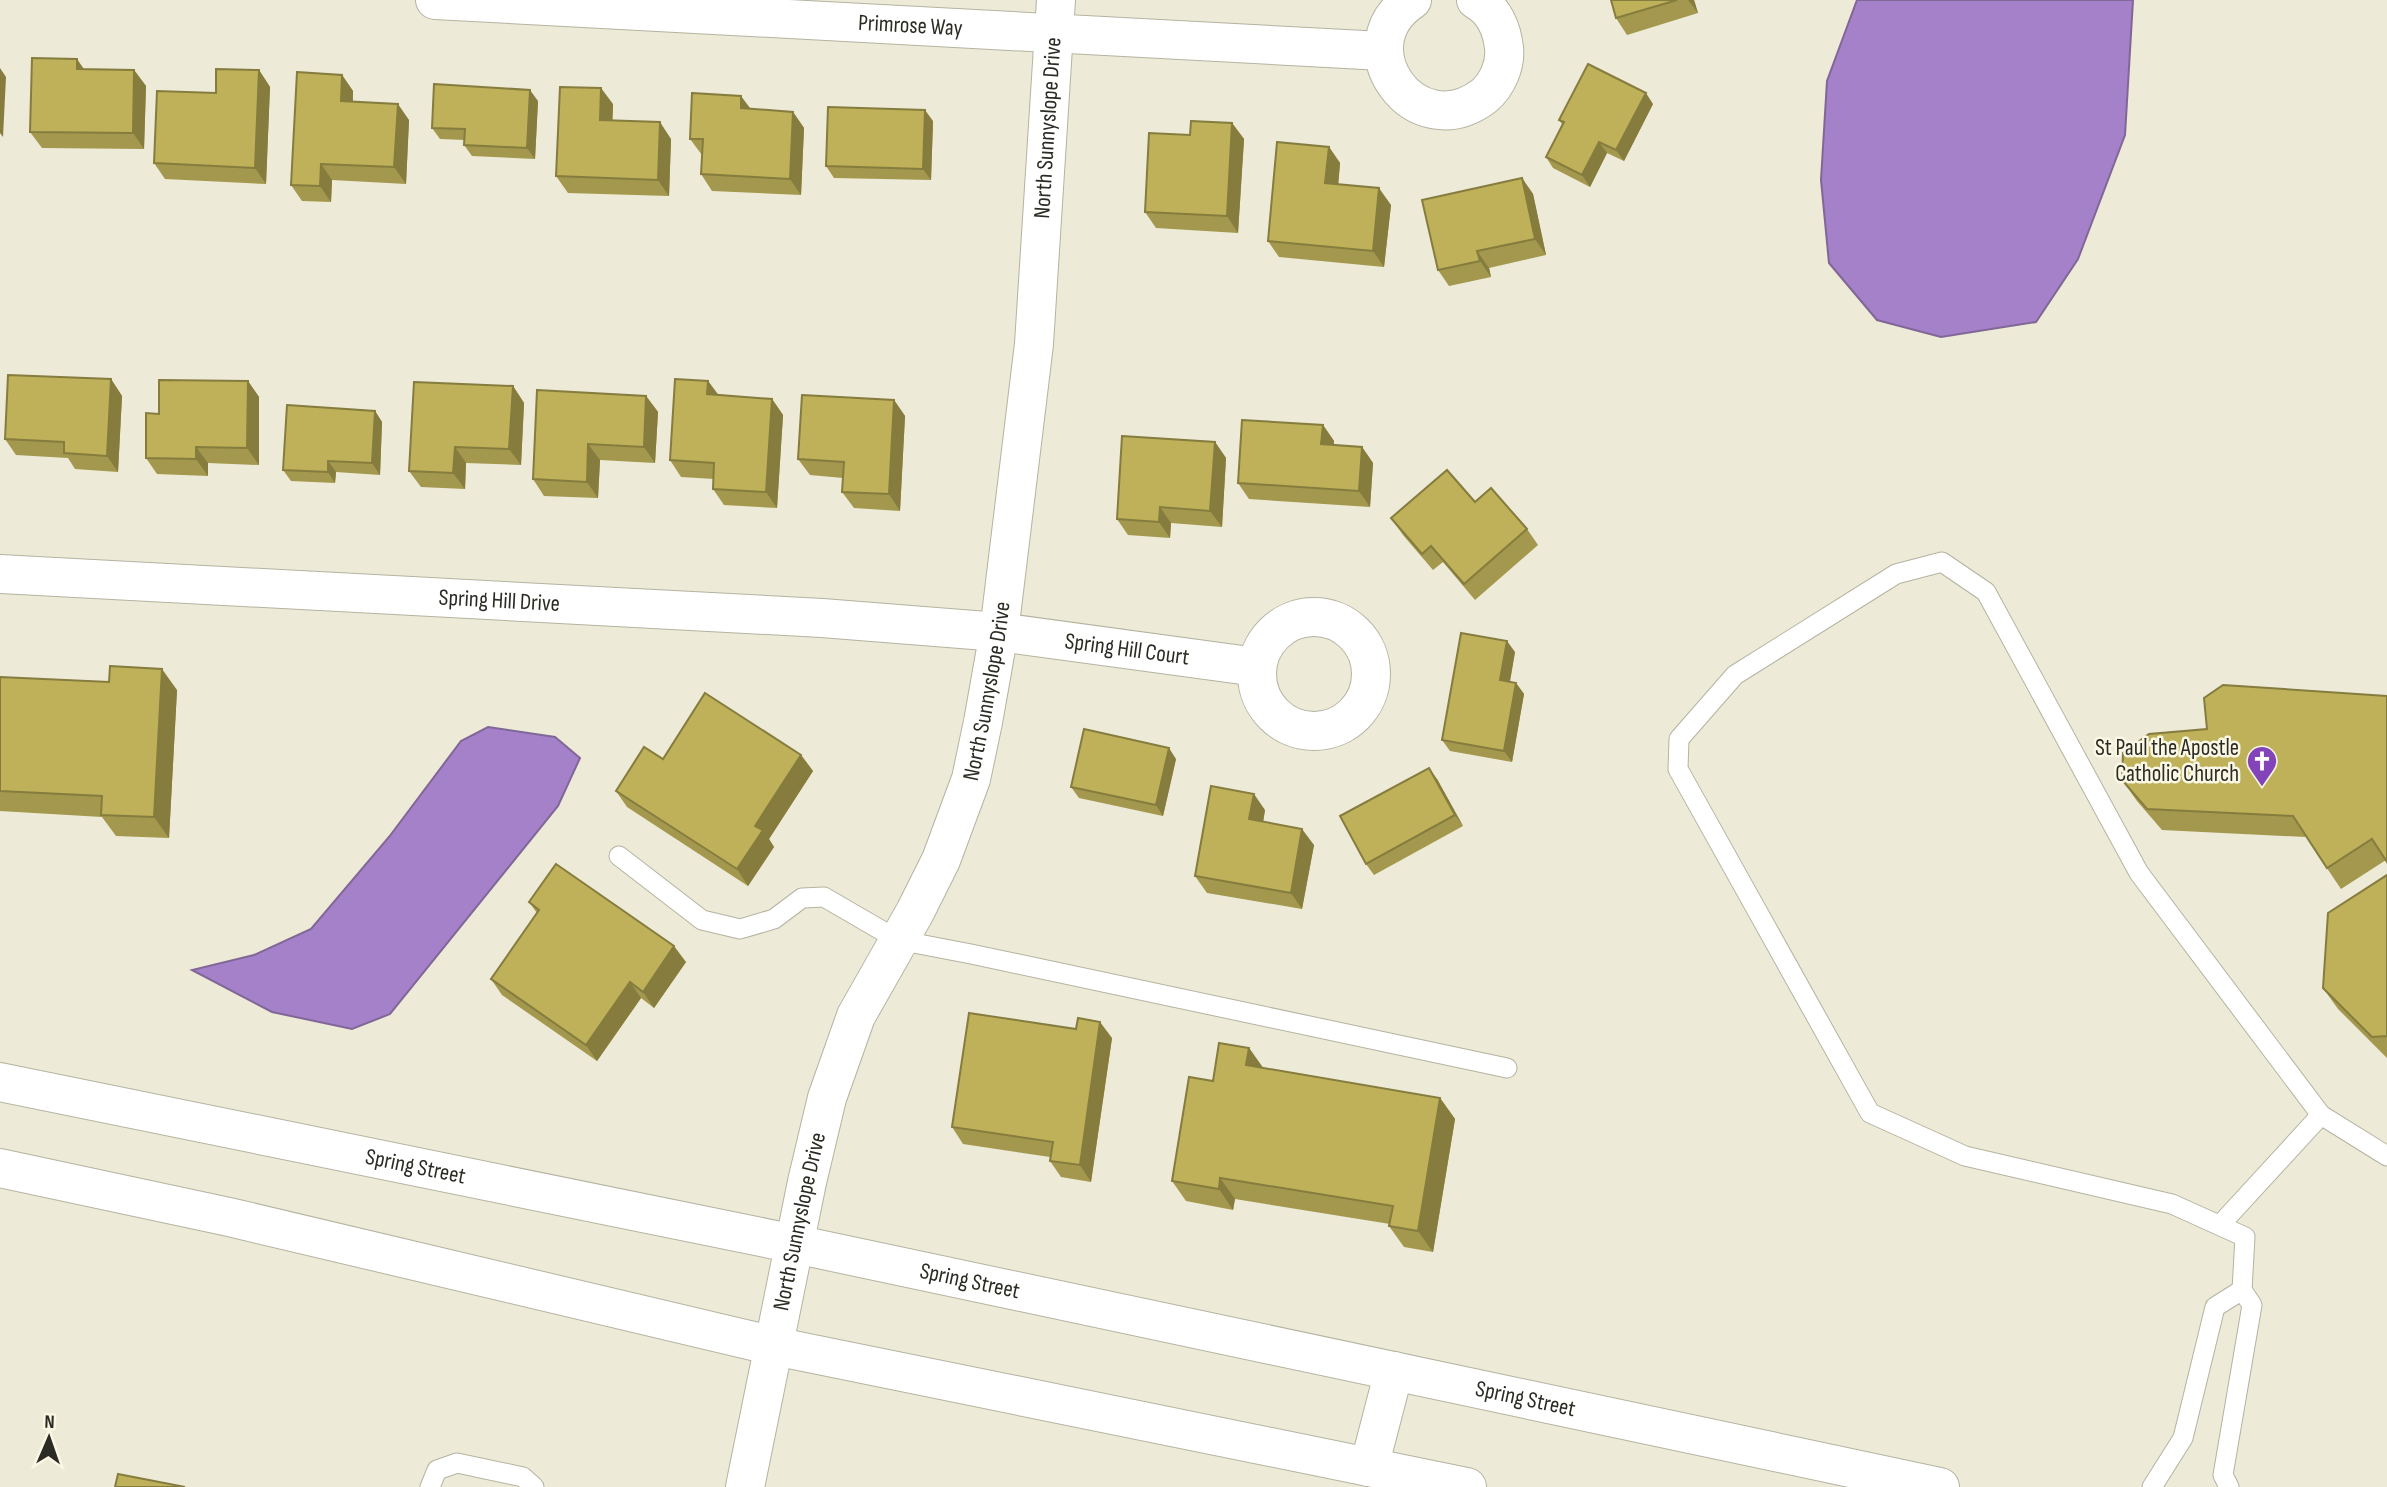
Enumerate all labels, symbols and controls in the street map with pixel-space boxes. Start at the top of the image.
street label: Primrose Way [857,9,963,42]
street label: North Sunnyslope Drive [1028,36,1068,219]
street label: Spring Hill Drive [438,584,561,618]
street label: North Sunnyslope Drive [957,600,1017,783]
street label: Spring Hill Court [1063,627,1191,672]
place label: St Paul the Apostle Catholic Church [2095,734,2239,788]
church icon: St Paul the Apostle Catholic Church [2245,744,2279,788]
street label: North Sunnyslope Drive [767,1130,832,1313]
street label: Spring Street [363,1143,468,1191]
street label: Spring Street [917,1257,1022,1305]
street label: Spring Street [1473,1375,1578,1423]
north arrow [14,1403,84,1473]
text: N [44,1411,55,1434]

